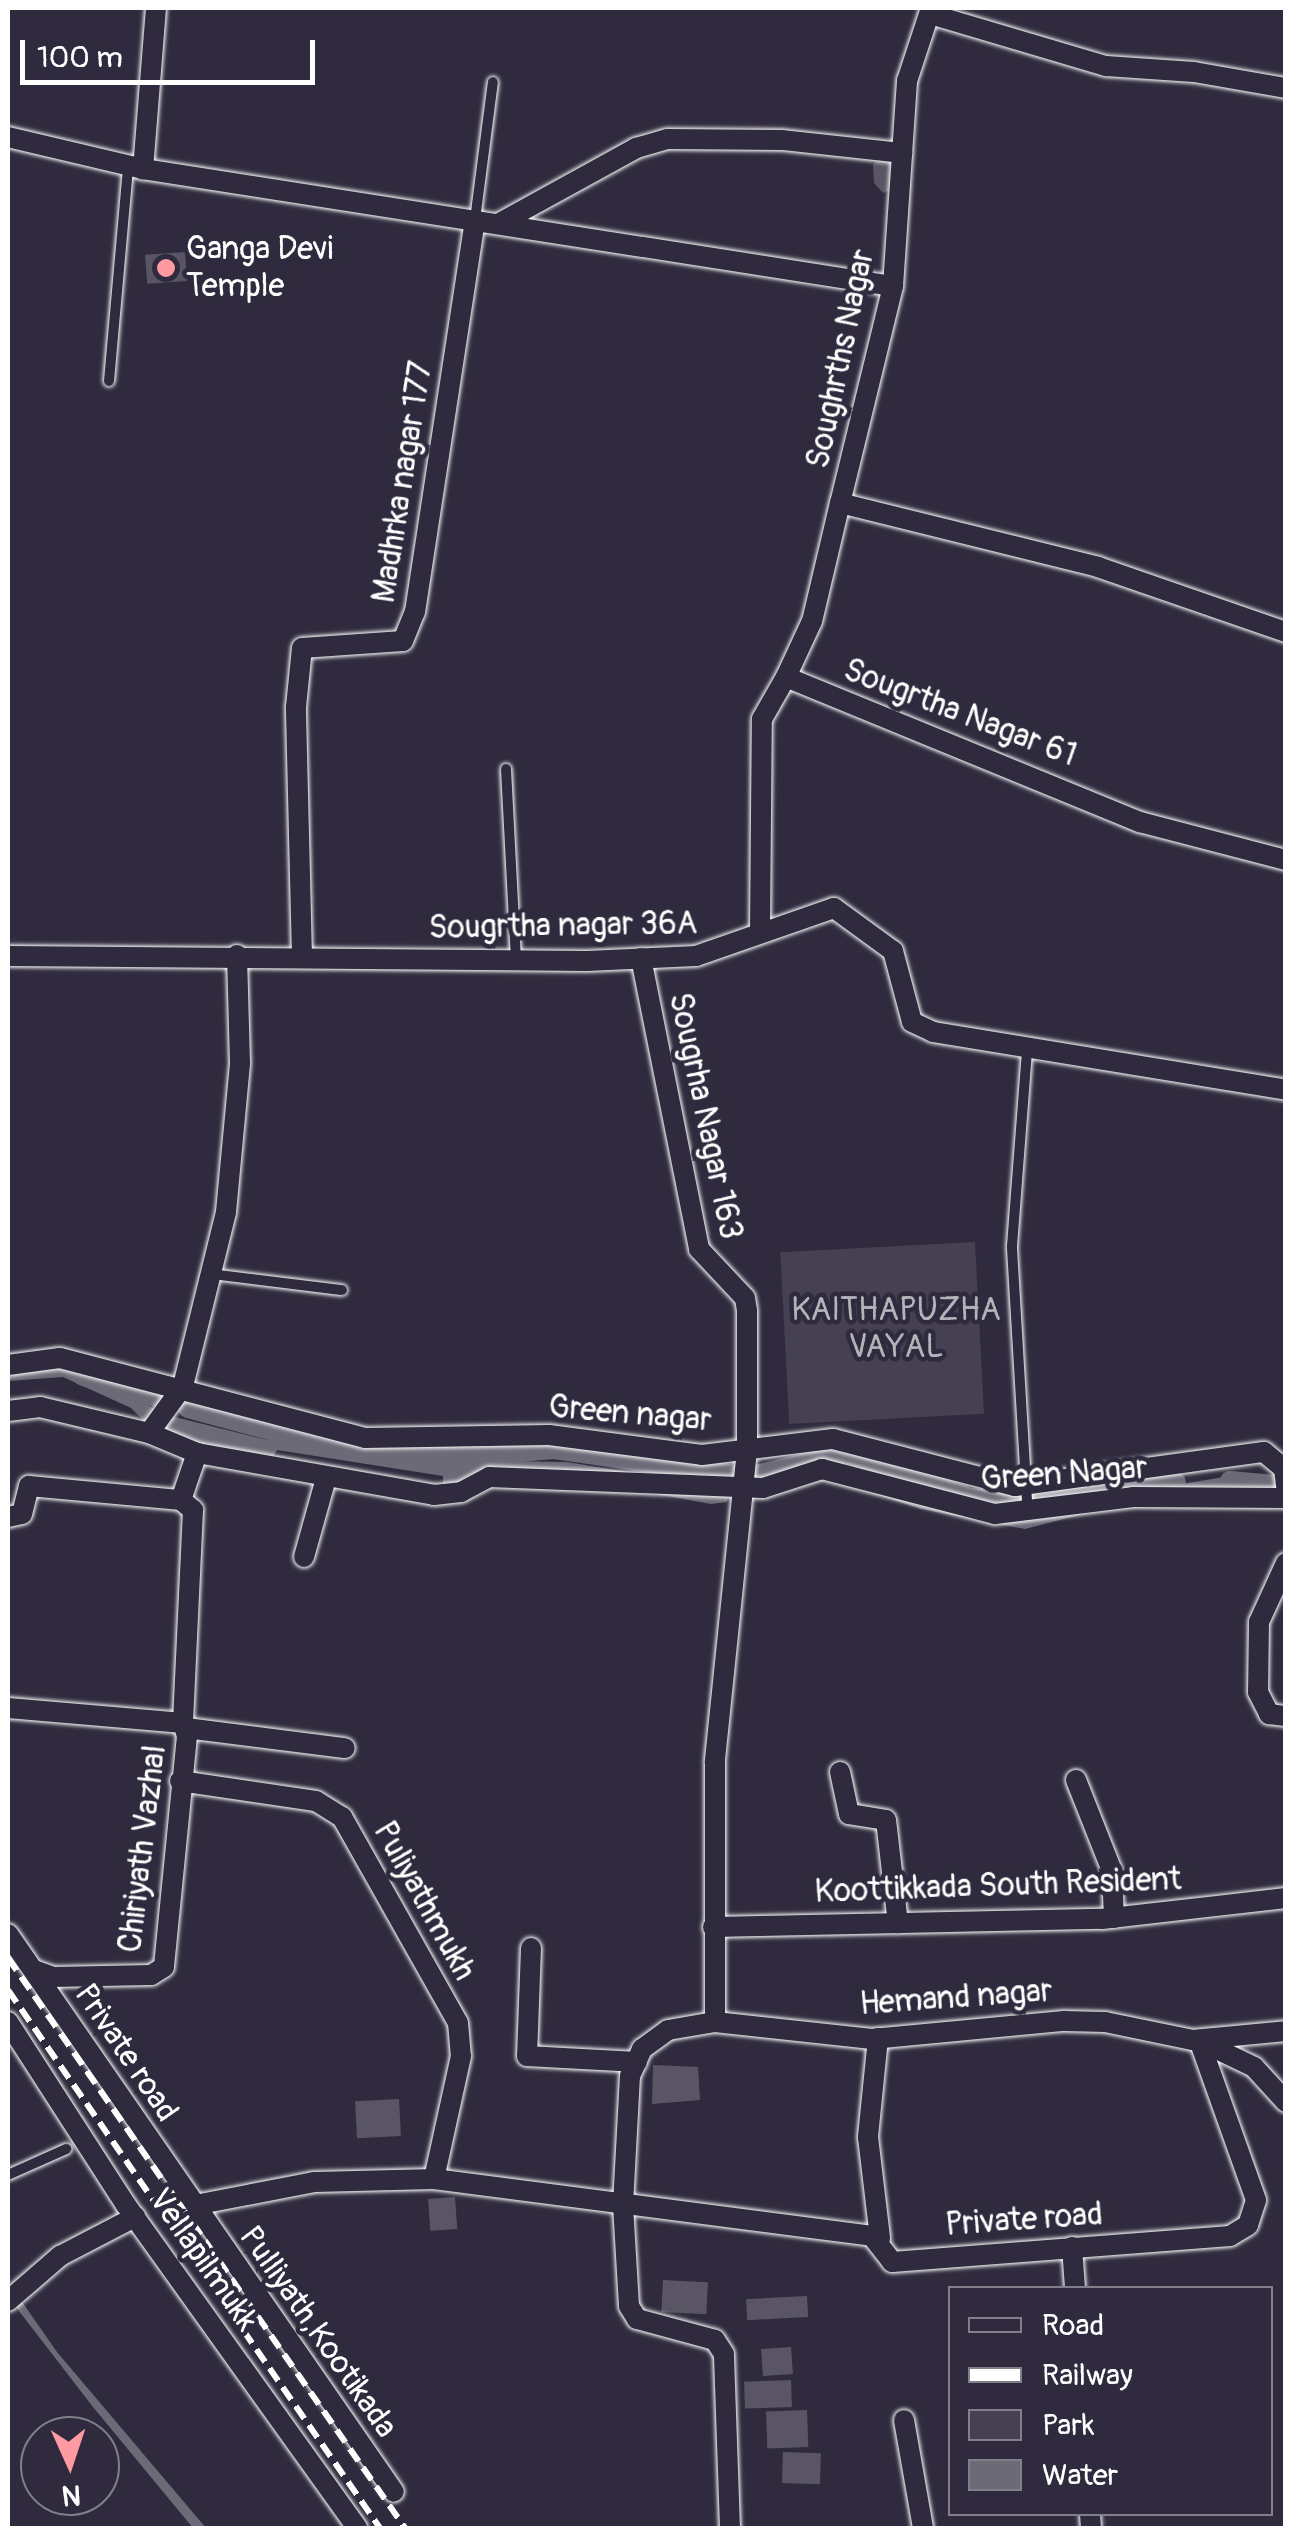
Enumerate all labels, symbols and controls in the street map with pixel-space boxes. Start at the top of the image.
scale bar [25,20,320,82]
text: 100 m [37,39,123,76]
place label: Ganga Devi Temple [186,231,333,306]
street label: Soughrths Nagar [799,246,883,472]
marker: Ganga Devi Temple [155,257,177,279]
street label: Madhrka nagar 177 [365,359,441,605]
street label: Sougrtha Nagar 61 [838,651,1082,775]
street label: Sougrtha nagar 36A [428,904,698,948]
street label: Sougrha Nagar 163 [660,989,750,1243]
park label: KAITHAPUZHA VAYAL [791,1292,1001,1367]
street label: Green nagar [547,1388,713,1440]
street label: Green Nagar [979,1449,1149,1499]
street label: Chiriyath Vazhal [111,1743,175,1955]
street label: Puliyathmukh [365,1815,483,1987]
street label: Koottikkada South Resident [814,1860,1182,1912]
street label: Hemand nagar [858,1972,1054,2024]
street label: Private road [66,1977,186,2129]
street label: Vellapilmukk [140,2182,266,2338]
street label: Private road [944,2195,1104,2245]
street label: Pulliyath,Kootikada [231,2219,405,2445]
legend [948,2286,1273,2516]
text: Road [1042,2307,1104,2344]
text: Railway [1042,2357,1133,2394]
text: Park [1042,2407,1095,2444]
north arrow [20,2416,120,2516]
text: Water [1042,2457,1118,2494]
text: N [61,2476,82,2512]

